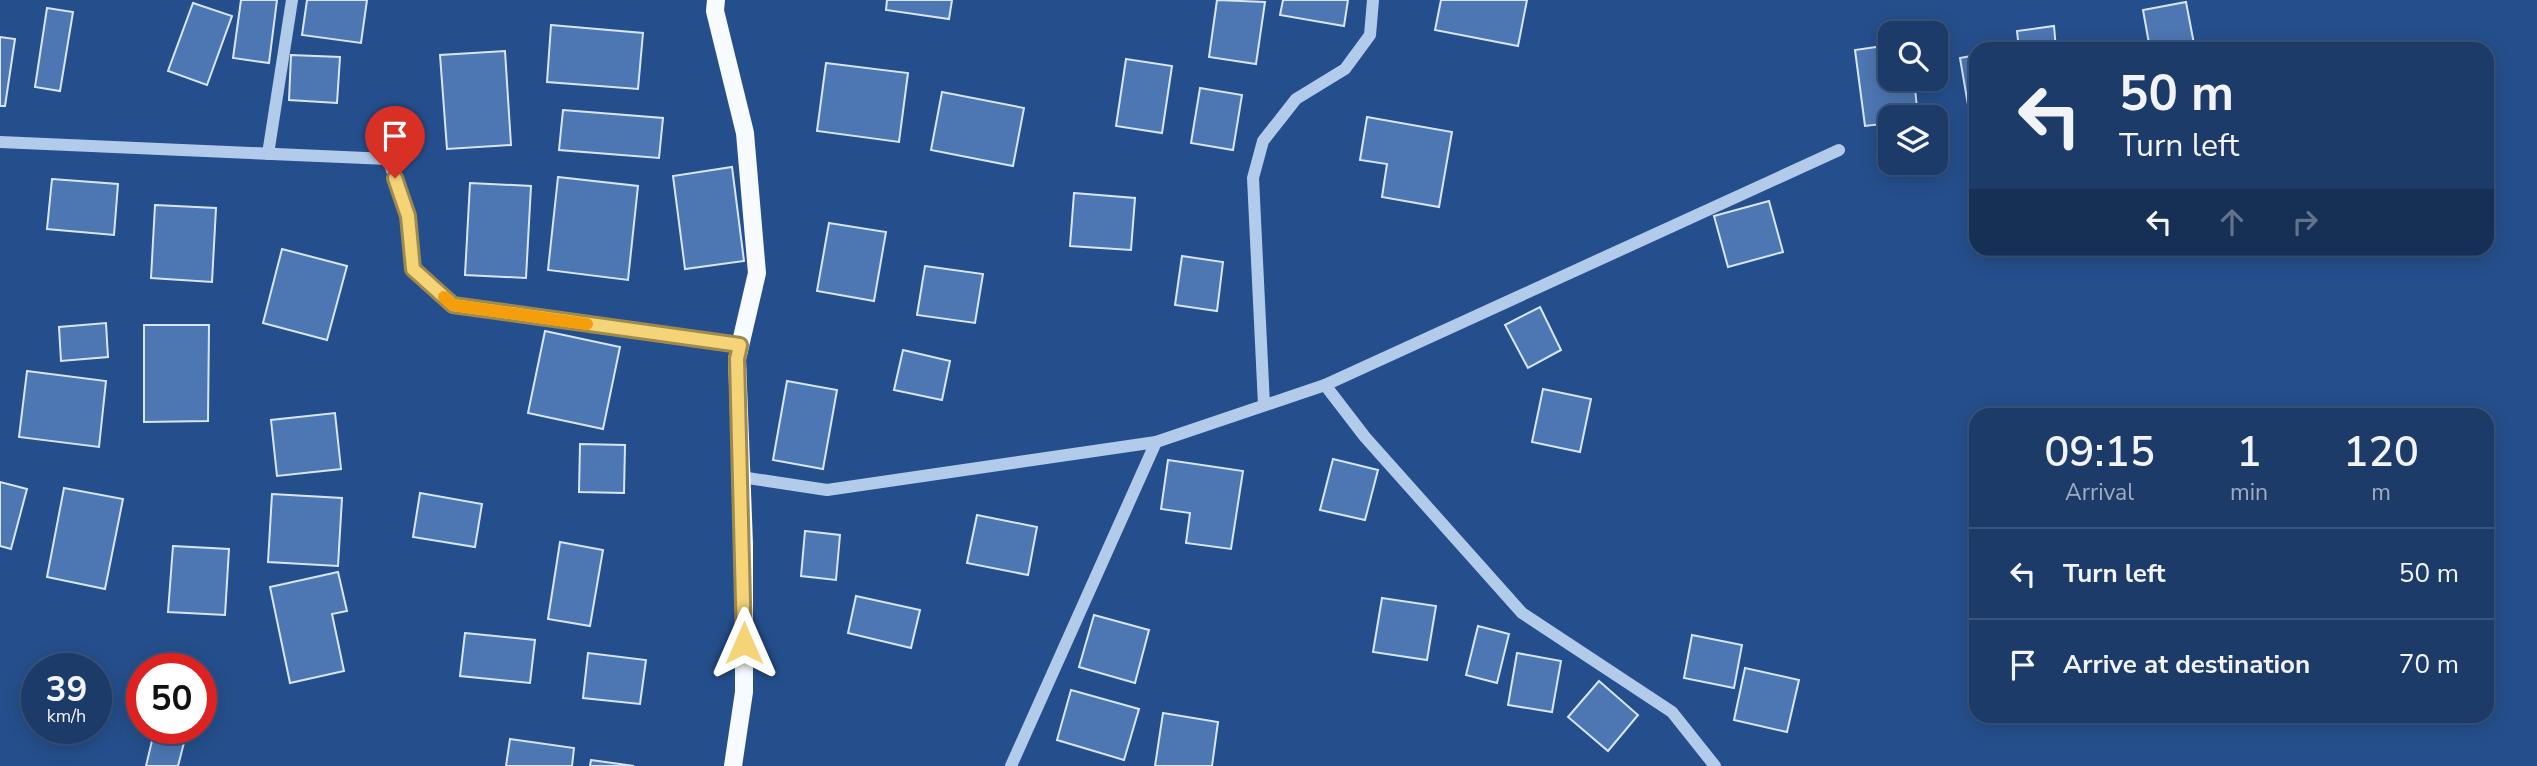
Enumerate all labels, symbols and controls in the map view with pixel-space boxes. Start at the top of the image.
map controls [1878,21,1948,175]
button: search [1878,21,1948,91]
text: 50 m [2119,60,2234,127]
icon: left [2004,70,2095,161]
button: layers [1878,105,1948,175]
pin [365,106,425,178]
icon: arrive [376,117,414,155]
text: Turn left [2119,124,2239,167]
icon: left [2140,203,2178,241]
icon: ahead [2213,203,2251,241]
icon: right [2286,203,2324,241]
text: 09:15 [2044,424,2155,481]
text: 1 [2236,424,2262,481]
text: 120 [2343,424,2419,481]
text: Arrival [2065,477,2134,508]
text: min [2230,477,2268,508]
text: m [2371,477,2391,508]
icon: left [2004,555,2042,593]
text: Turn left [2063,556,2166,591]
text: 50 m [2399,556,2459,591]
position arrow [707,606,781,680]
icon: arrive [2004,646,2042,684]
text: Arrive at destination [2063,647,2310,682]
text: 70 m [2399,647,2459,682]
speed limit sign: 50 [126,653,217,744]
text: 39 [45,666,88,713]
text: km/h [47,704,86,728]

